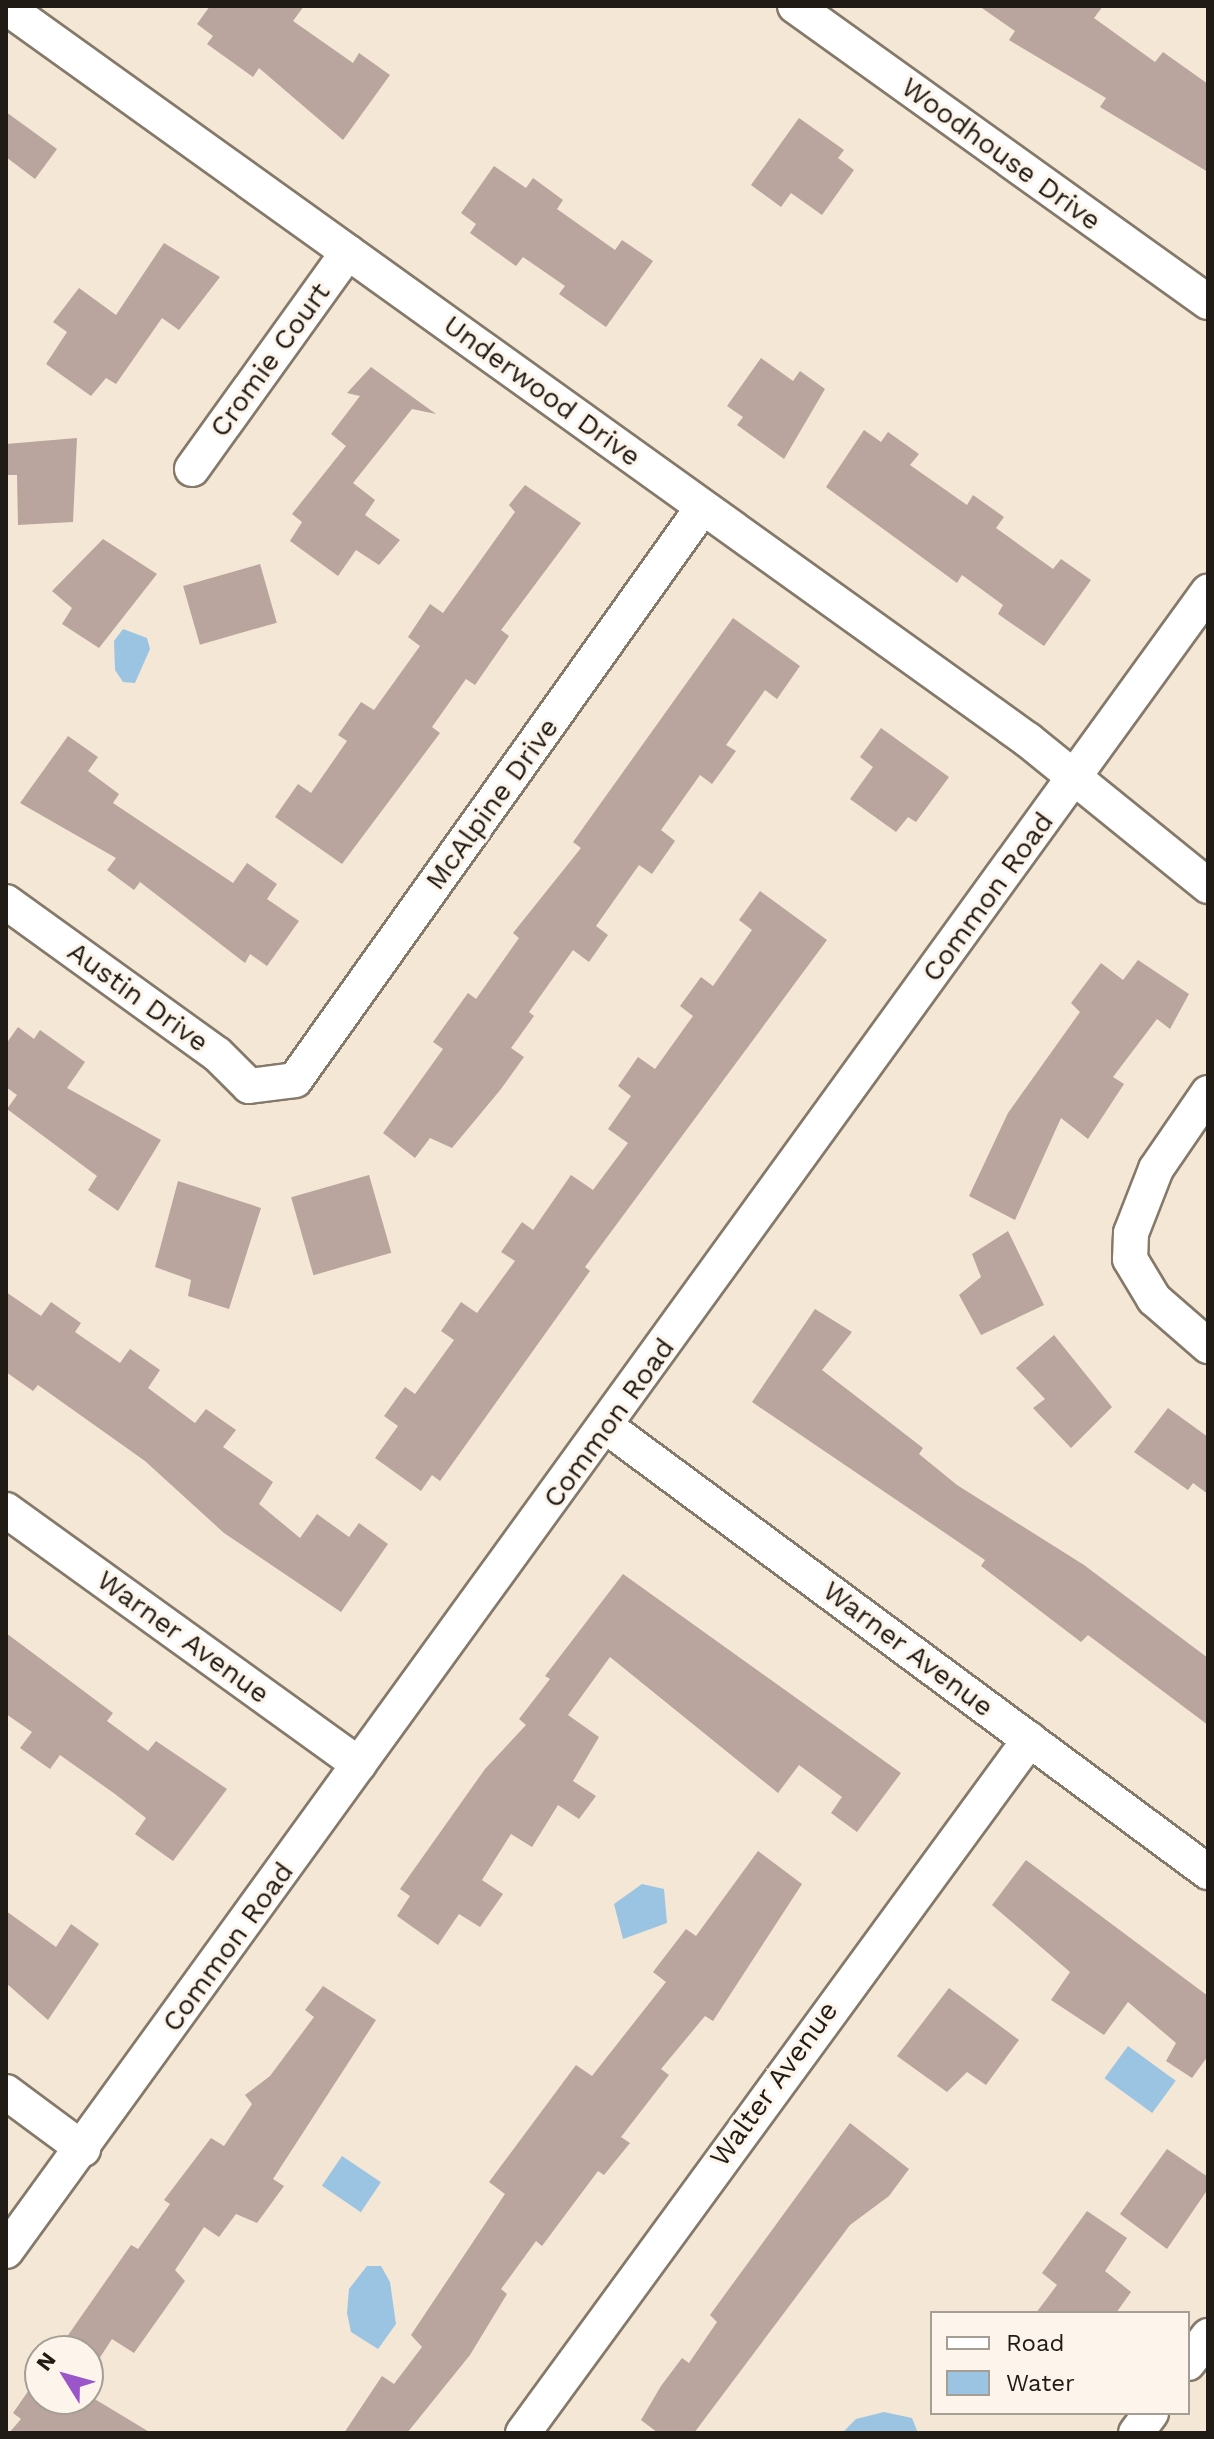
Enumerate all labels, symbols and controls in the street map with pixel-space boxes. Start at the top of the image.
street label: Woodhouse Drive [895,70,1107,238]
street label: Cromie Court [203,276,337,444]
street label: Underwood Drive [437,308,647,474]
street label: McAlpine Drive [418,712,566,896]
street label: Common Road [915,806,1061,988]
street label: Austin Drive [61,935,215,1059]
street label: Common Road [536,1332,682,1514]
street label: Warner Avenue [90,1563,276,1711]
street label: Warner Avenue [815,1573,1001,1725]
street label: Common Road [155,1856,301,2038]
street label: Walter Avenue [702,1994,846,2174]
legend [930,2311,1190,2415]
text: Road [1006,2329,1065,2357]
north arrow [24,2335,104,2415]
text: N [31,2347,61,2375]
text: Water [1006,2369,1075,2397]

